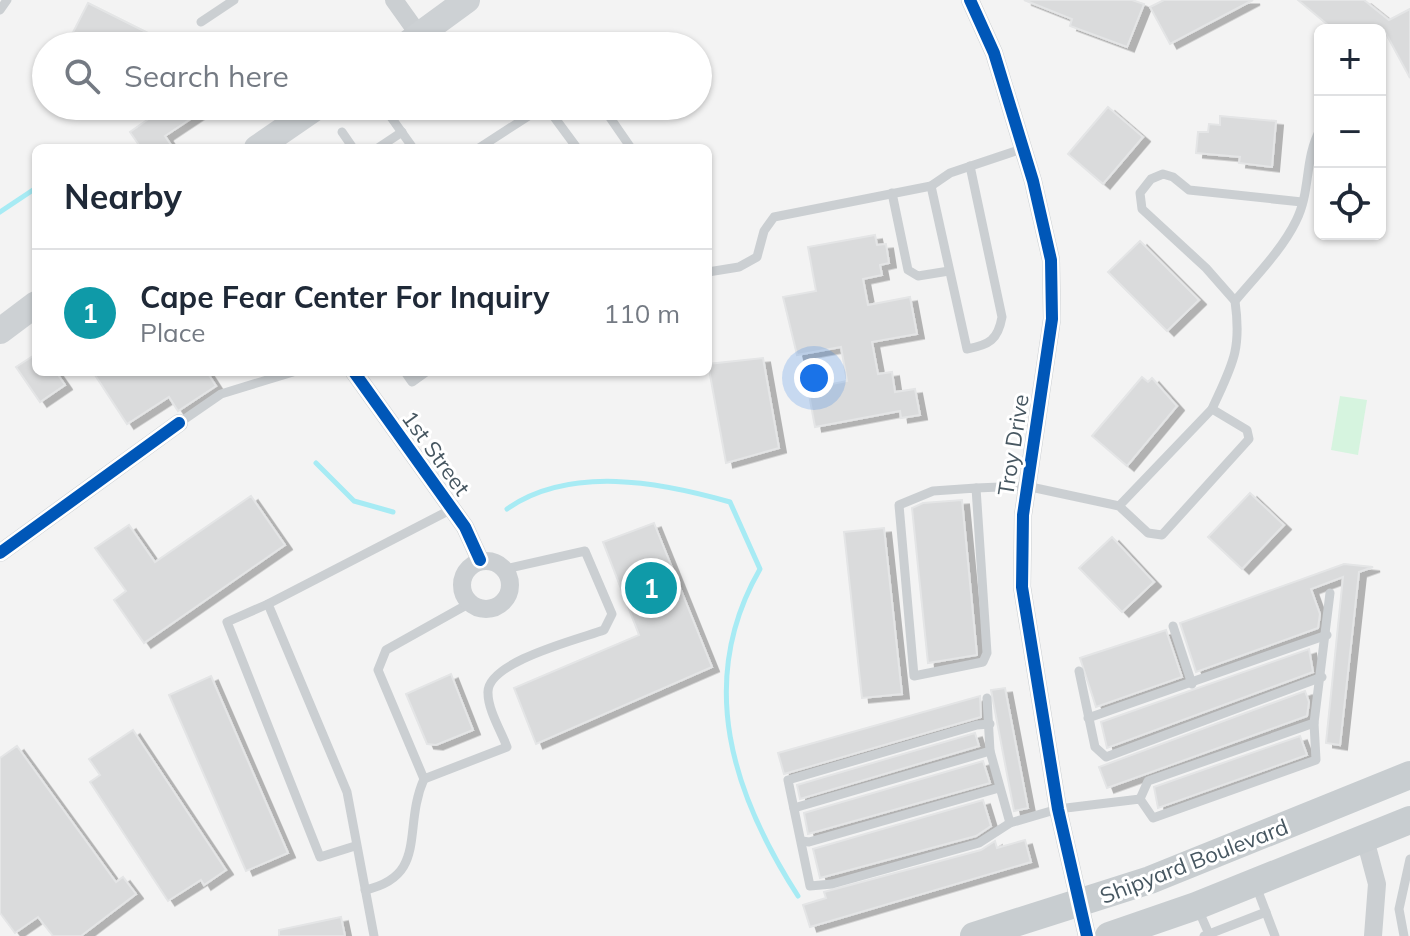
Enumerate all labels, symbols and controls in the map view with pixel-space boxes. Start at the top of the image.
map controls [1314,24,1386,240]
button: + [1314,24,1386,96]
search box [32,32,712,120]
icon: search [60,54,104,98]
text: Search here [124,57,289,95]
button: − [1314,96,1386,168]
button: locate [1314,168,1386,240]
text: Nearby [64,175,182,218]
text: Cape Fear Center For Inquiry [140,278,550,316]
text: 1 [82,297,98,330]
text: 110 m [604,297,680,330]
text: Place [140,316,205,349]
your location [794,358,834,398]
street label: Troy Drive [991,392,1035,498]
street label: 1st Street [396,405,476,501]
pin: 1 [625,558,677,618]
street label: Shipyard Boulevard [1096,812,1292,910]

